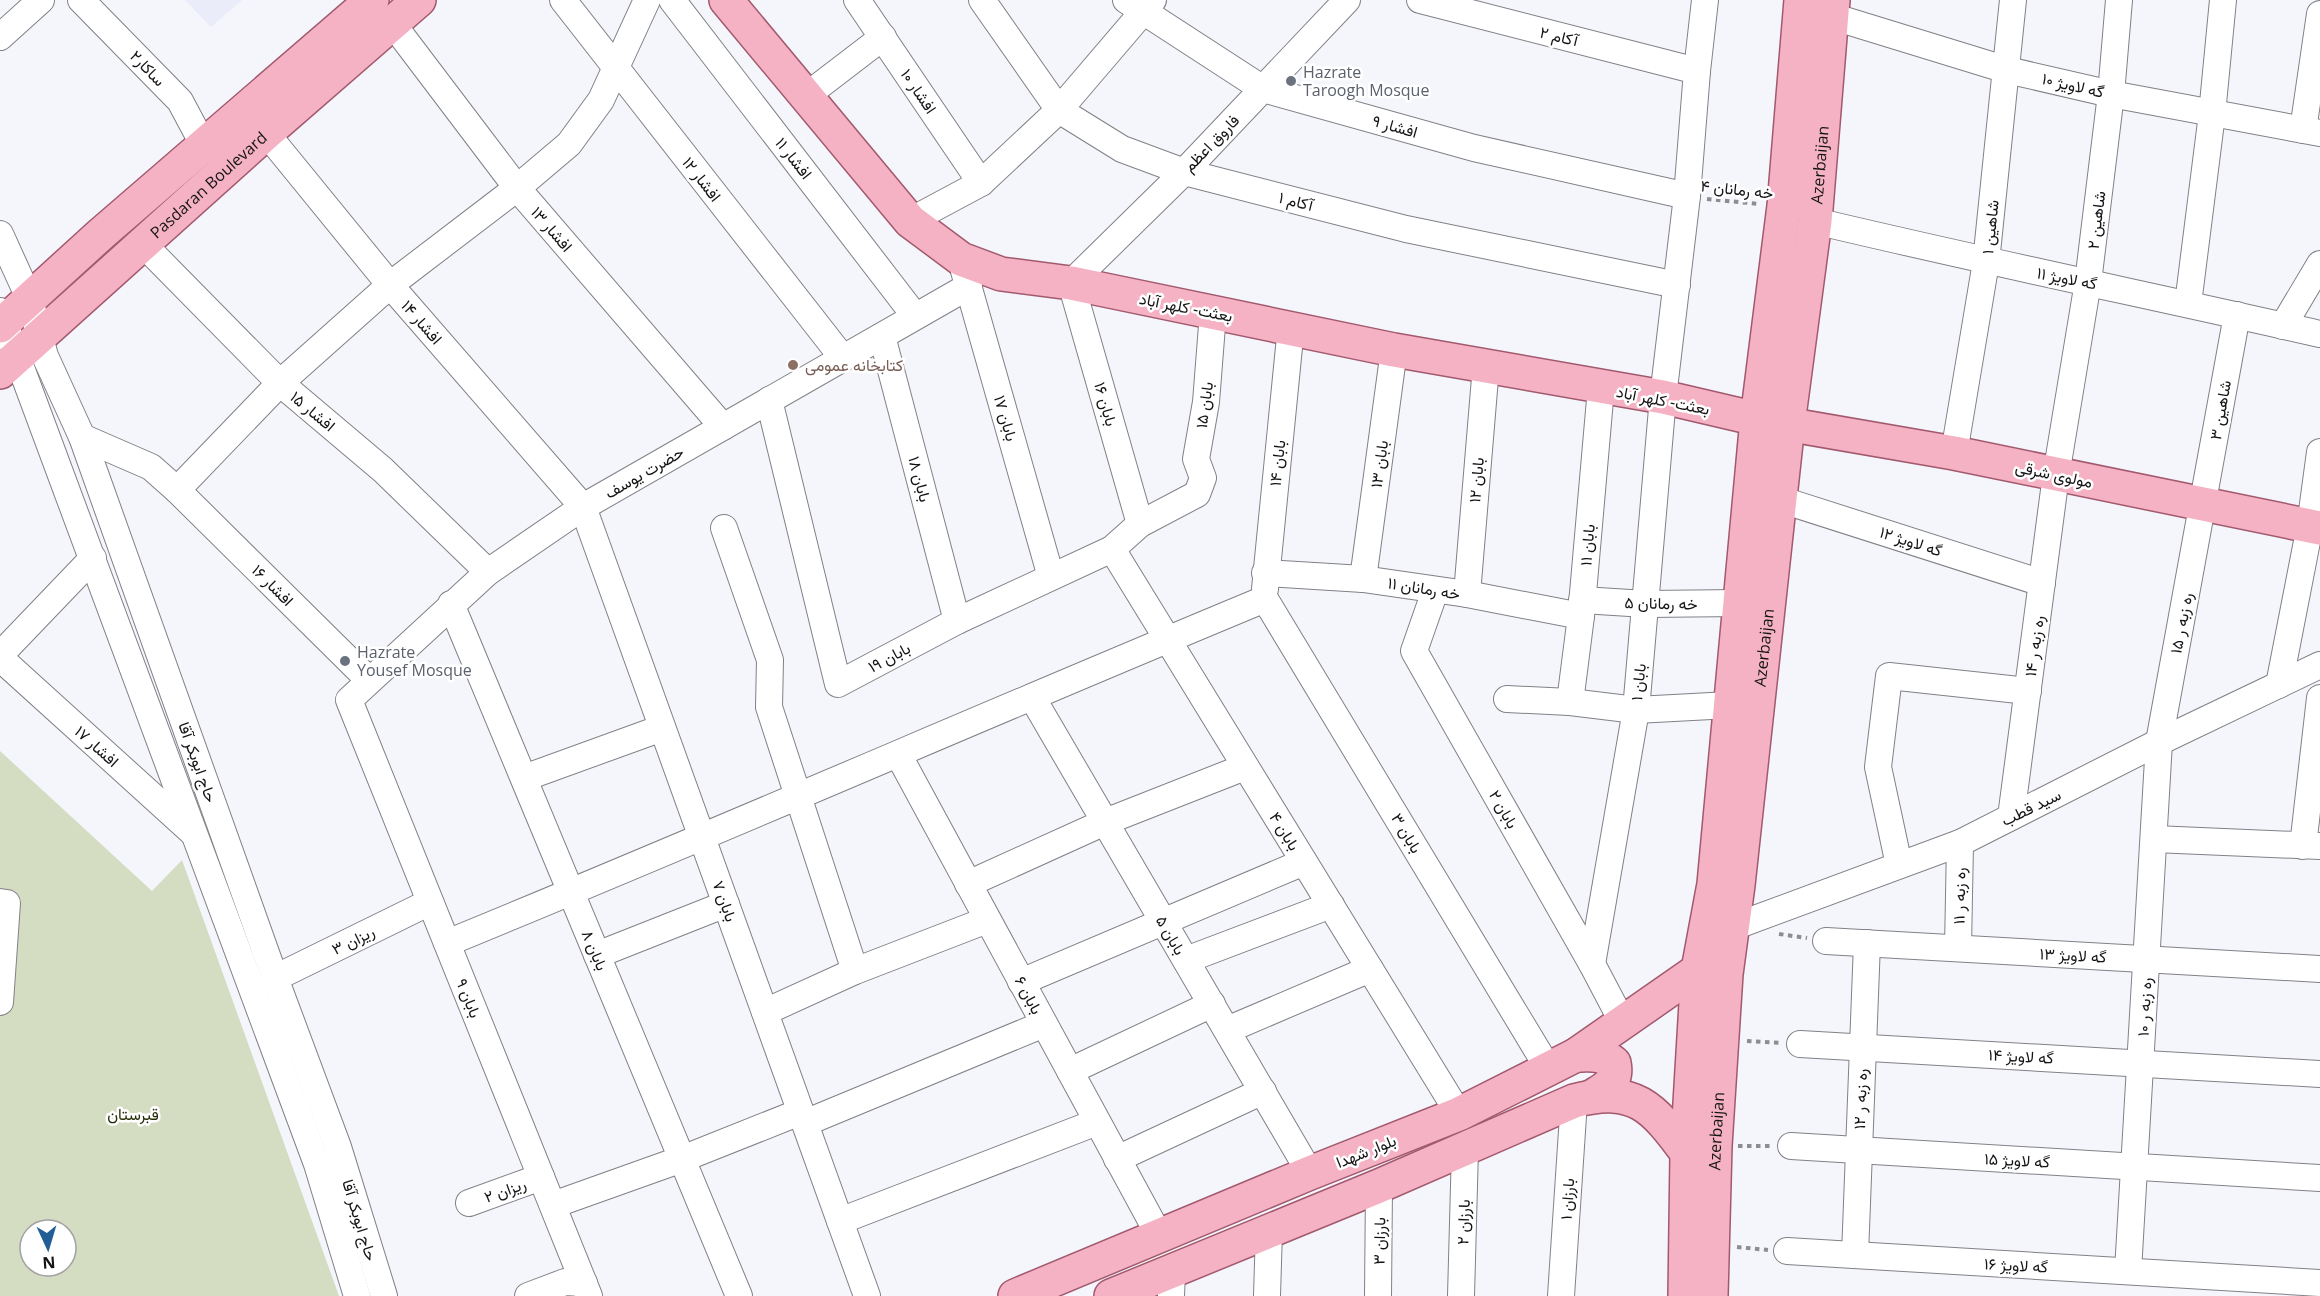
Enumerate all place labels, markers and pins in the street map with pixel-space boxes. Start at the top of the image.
place label: Hazrate Taroogh Mosque [1303,61,1429,101]
marker: Hazrate Taroogh Mosque [1284,74,1298,88]
place label: کتابخانه عمومی [805,354,903,376]
marker: کتابخانه عمومی [786,358,800,372]
place label: Hazrate Yousef Mosque [357,641,472,681]
marker: Hazrate Yousef Mosque [338,654,352,668]

